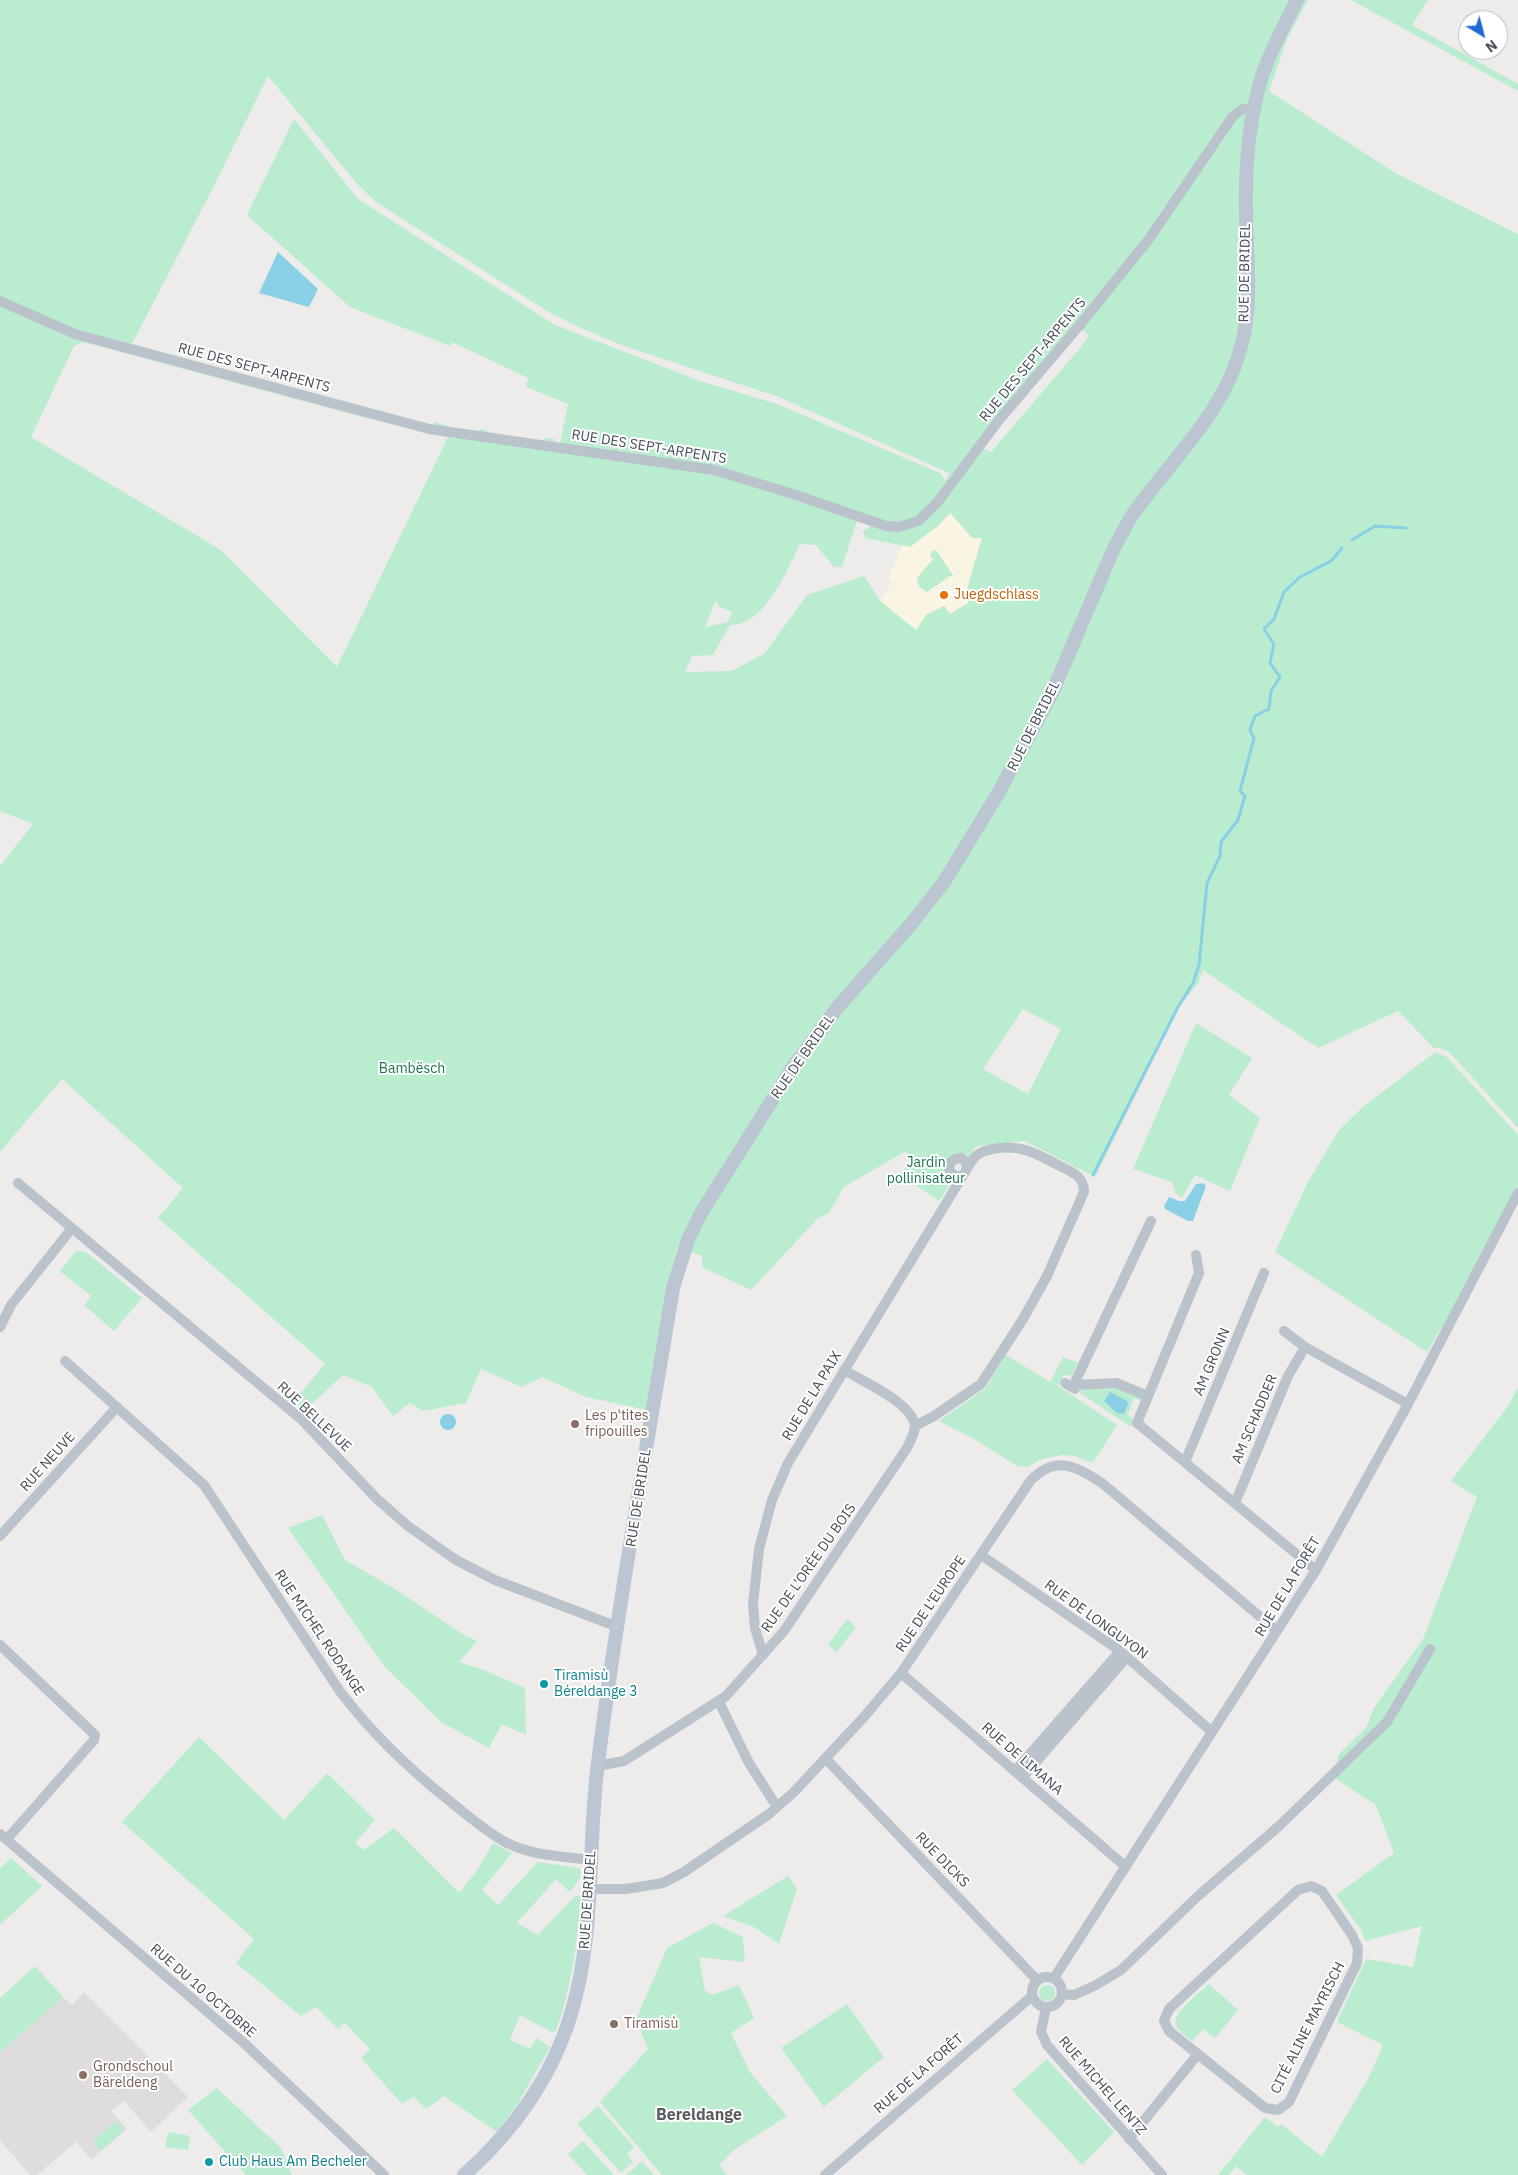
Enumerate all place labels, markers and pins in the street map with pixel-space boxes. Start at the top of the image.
place label: Juegdschlass [954,587,1039,603]
marker: Juegdschlass [938,589,950,601]
place label: Les p'tites fripouilles [585,1408,649,1440]
marker: Les p'tites fripouilles [569,1418,581,1430]
place label: Tiramisù Béreldange 3 [554,1668,638,1700]
marker: Tiramisù Béreldange 3 [538,1678,550,1690]
place label: Tiramisù [624,2016,679,2032]
marker: Tiramisù [608,2018,620,2030]
place label: Grondschoul Bäreldeng [93,2059,173,2092]
marker: Grondschoul Bäreldeng [77,2069,89,2081]
place label: Club Haus Am Becheler [219,2154,367,2170]
marker: Club Haus Am Becheler [203,2156,215,2168]

